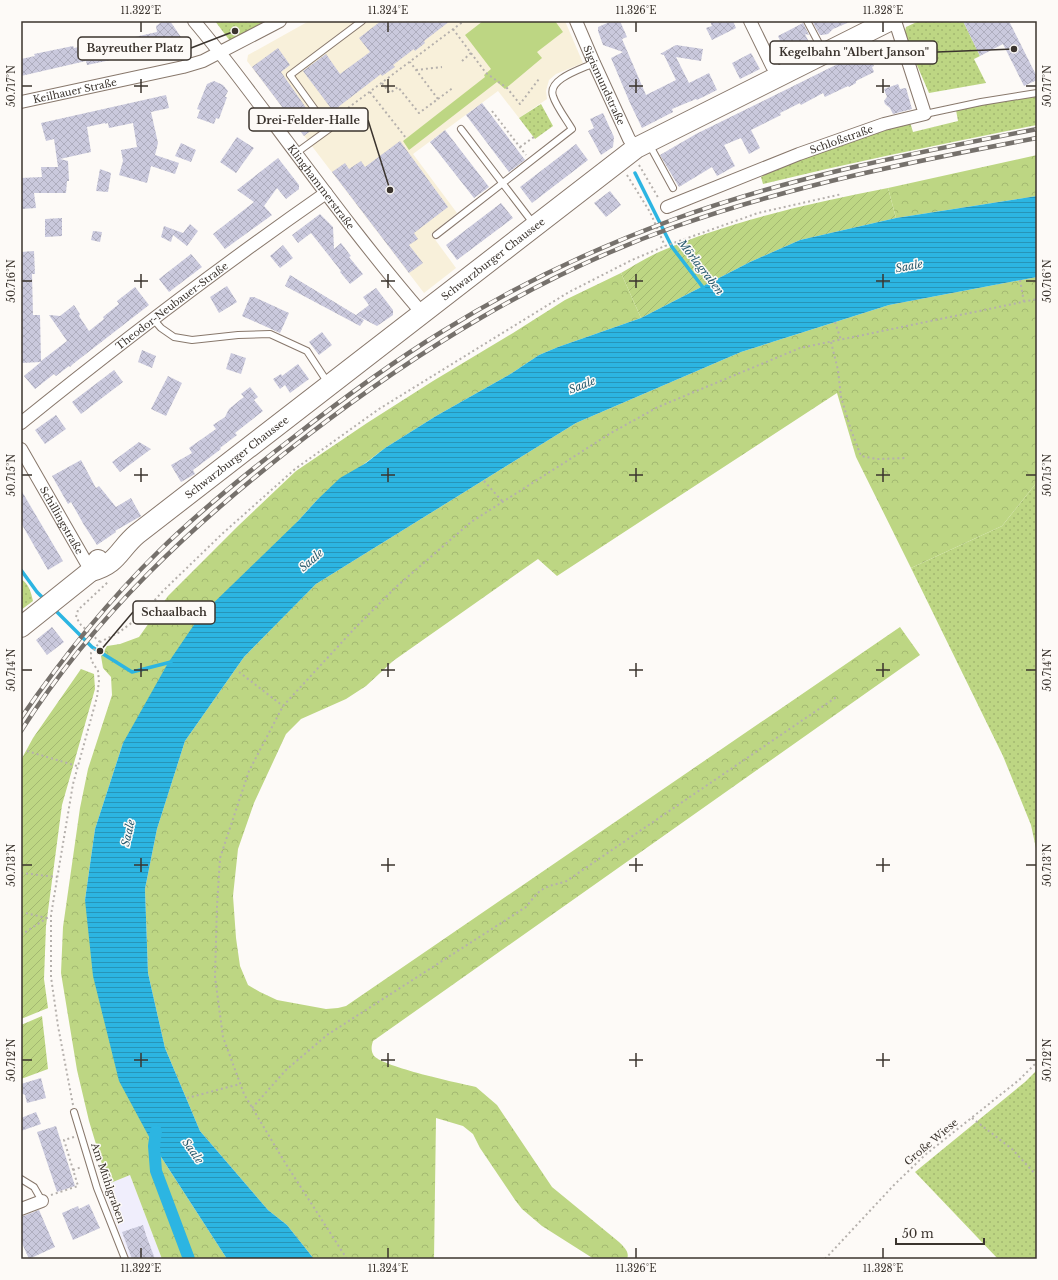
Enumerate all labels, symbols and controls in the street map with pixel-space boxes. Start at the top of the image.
text: 11.322°E [121,4,161,17]
text: 11.324°E [368,4,408,17]
text: 11.326°E [615,4,657,17]
text: 11.328°E [863,4,903,17]
callout: Bayreuther Platz [78,37,191,60]
text: Bayreuther Platz [87,41,183,55]
callout: Kegelbahn "Albert Janson" [770,41,937,64]
street label: Sigismundstraße [581,43,628,127]
text: Kegelbahn "Albert Janson" [779,45,929,59]
text: 50.717°N [5,65,18,107]
text: 50.717°N [1041,65,1054,107]
street label: Keilhauer Straße [32,75,118,106]
callout: Drei-Felder-Halle [249,108,368,131]
text: Drei-Felder-Halle [256,113,360,127]
street label: Schloßstraße [808,122,875,156]
street label: Klinghammerstraße [285,142,358,232]
street label: Schwarzburger Chaussee [438,214,547,303]
water label: Mörlagraben [674,236,727,297]
water label: Saale [894,257,924,275]
text: 50.716°N [5,259,18,303]
street label: Theodor-Neubauer-Straße [113,259,230,352]
text: 50.716°N [1041,259,1054,303]
water label: Saale [567,374,597,396]
street label: Schwarzburger Chaussee [182,413,291,501]
text: 50.715°N [5,454,18,496]
text: 50.715°N [1041,454,1054,496]
street label: Schillingstraße [37,484,87,557]
water label: Saale [296,546,326,574]
callout: Schaalbach [133,601,215,624]
text: Schaalbach [141,605,207,619]
text: 50.714°N [5,649,18,691]
text: 50.714°N [1041,649,1054,691]
water label: Saale [118,818,138,848]
text: 50.713°N [5,843,18,887]
text: 50.713°N [1041,843,1054,887]
text: 50.712°N [5,1038,18,1082]
text: 50.712°N [1041,1038,1054,1082]
street label: Große Wiese [902,1116,961,1168]
water label: Saale [179,1136,207,1166]
street label: Am Mühlgraben [88,1140,128,1225]
scale bar [896,1220,984,1246]
text: 50 m [902,1226,934,1241]
text: 11.322°E [121,1262,161,1275]
text: 11.324°E [368,1262,408,1275]
text: 11.326°E [615,1262,657,1275]
text: 11.328°E [863,1262,903,1275]

